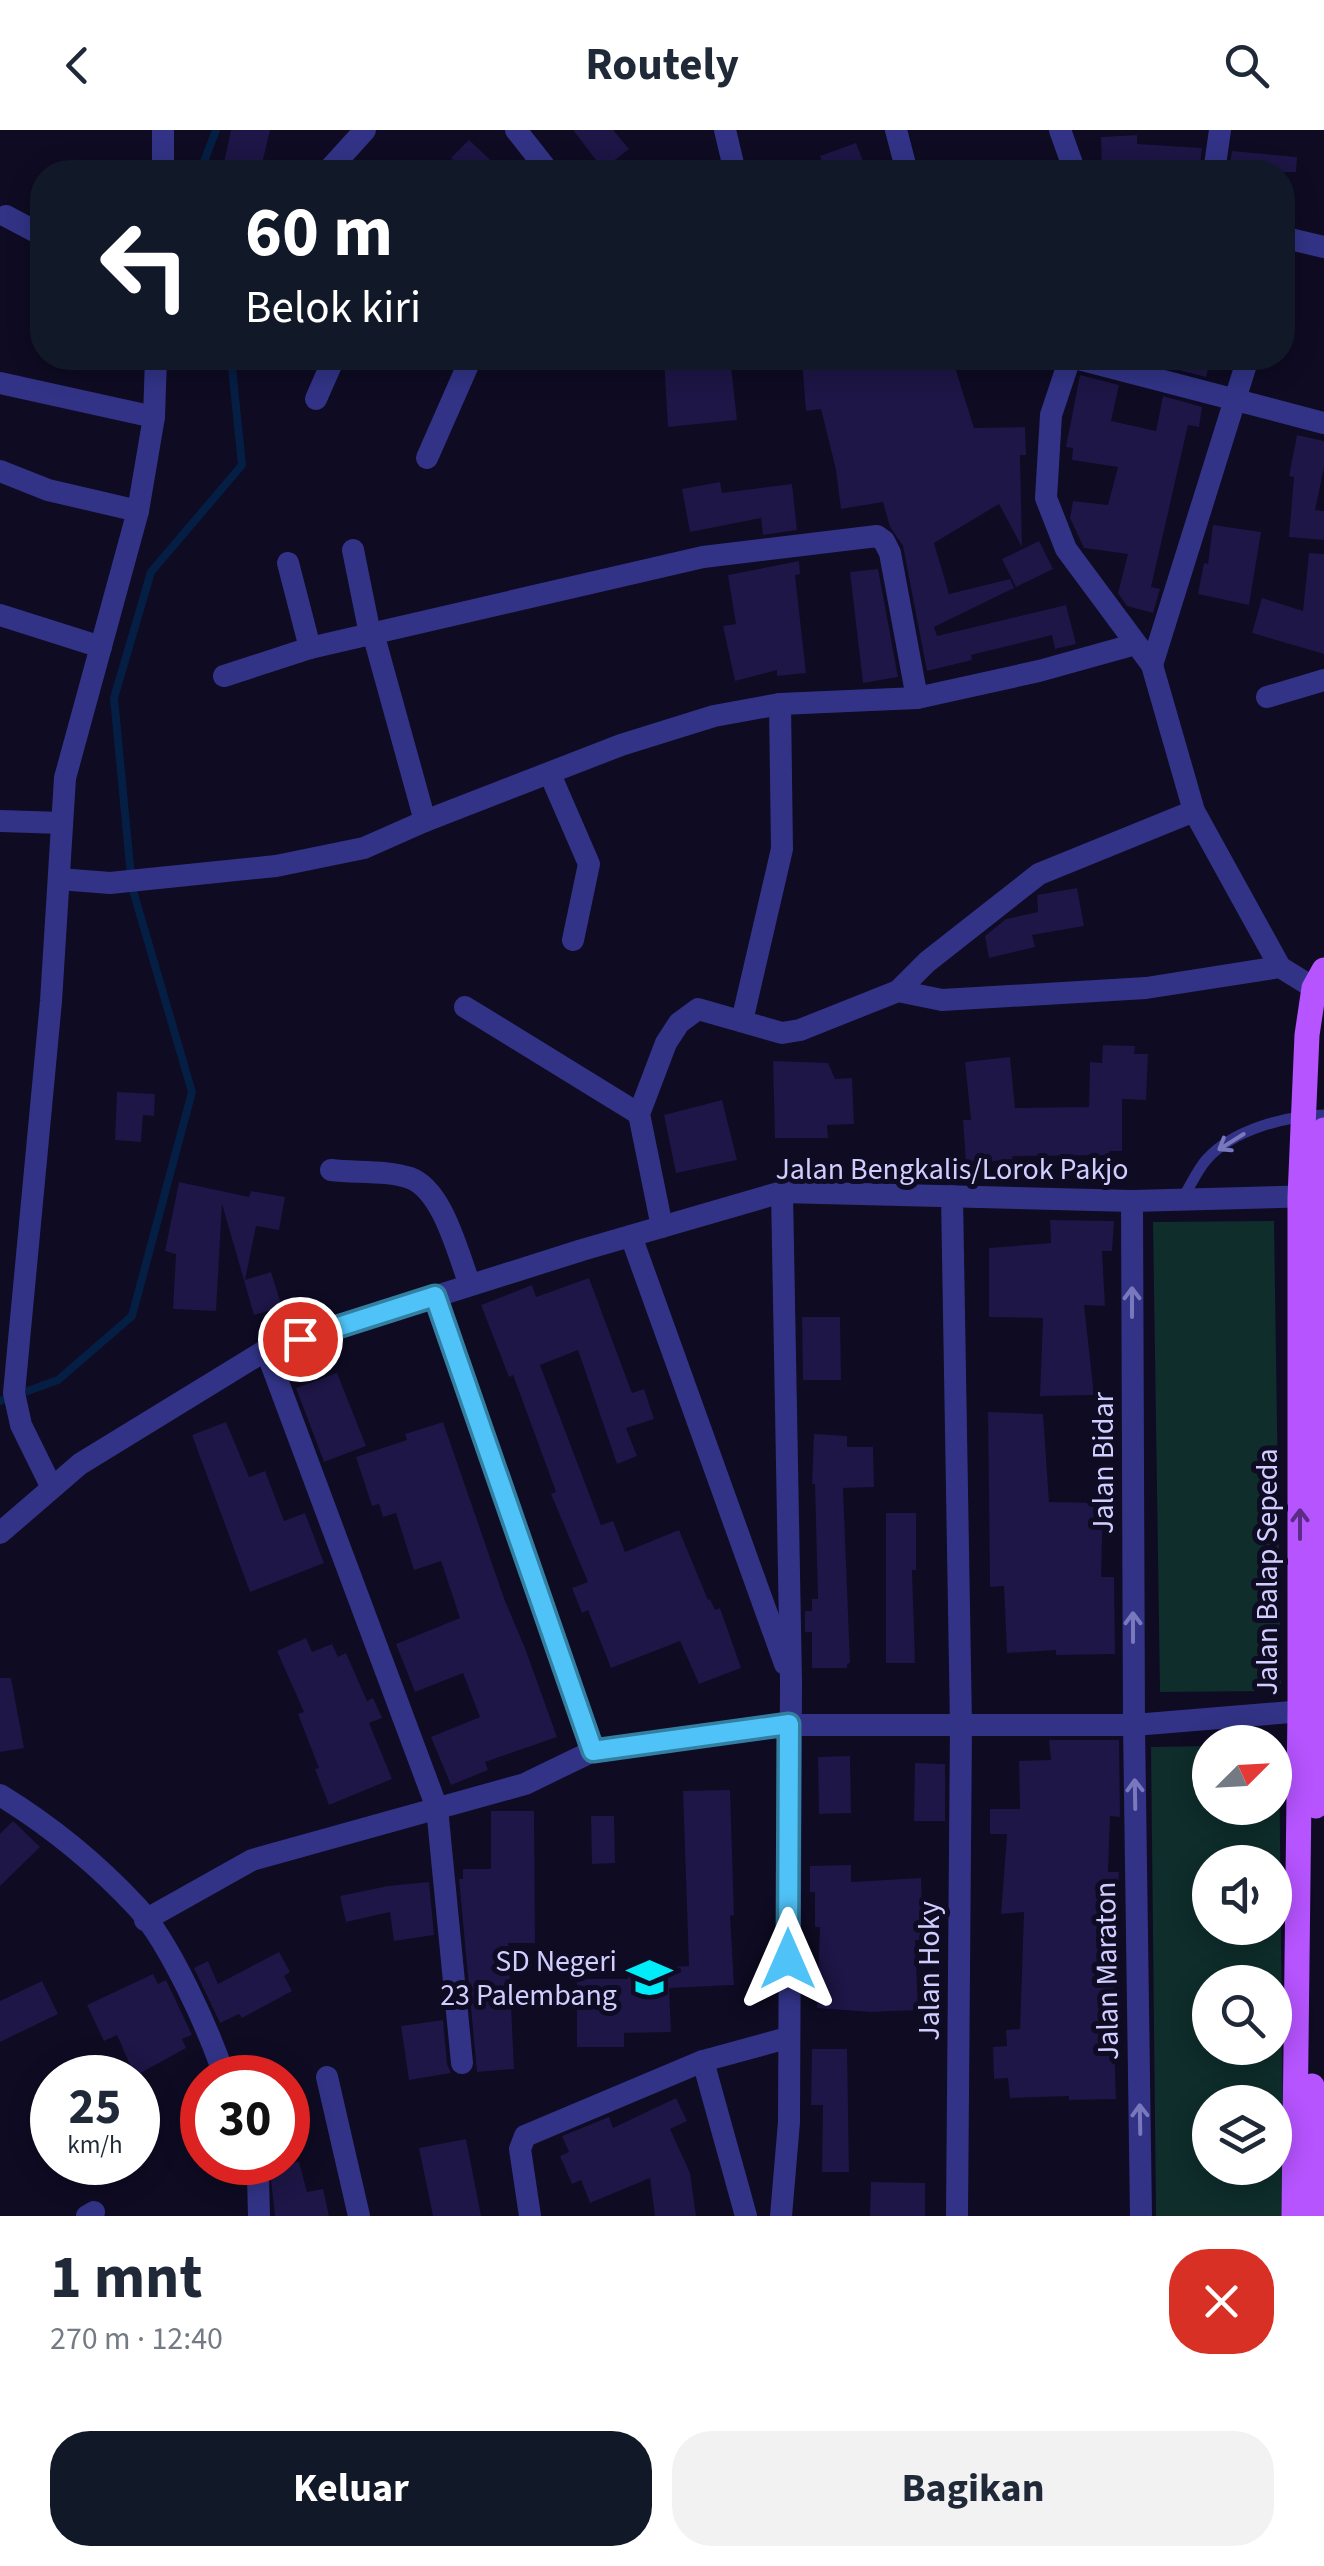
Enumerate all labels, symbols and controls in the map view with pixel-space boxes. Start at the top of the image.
text: Routely [585,33,739,97]
icon: back [50,38,105,93]
icon: search [1219,38,1274,93]
text: 60 m [245,183,393,283]
icon: left [80,200,210,330]
text: Belok kiri [245,276,421,340]
one-way arrow [1218,1132,1246,1152]
street label: Jalan Bengkalis/Lorok Pakjo [775,1148,1129,1191]
one-way arrow [1122,1287,1142,1320]
pin [258,1297,343,1382]
icon: arrive [273,1312,328,1367]
street label: Jalan Bidar [1082,1391,1125,1534]
street label: Jalan Balap Sepeda [1246,1448,1289,1696]
one-way arrow [1290,1508,1310,1540]
one-way arrow [1124,1612,1142,1644]
north arrow [1192,1725,1292,1825]
map controls [1192,1725,1292,2185]
one-way arrow [1125,1778,1144,1810]
button: sound [1192,1845,1292,1945]
street label: Jalan Maraton [1084,1881,1130,2061]
street label: Jalan Hoky [908,1901,951,2041]
position arrow [736,1907,840,2011]
place label: SD Negeri 23 Palembang [440,1940,617,2017]
school or university icon: SD Negeri 23 Palembang [626,1954,674,2002]
button: search [1192,1965,1292,2065]
speed limit sign: 30 [180,2055,310,2185]
text: 25 [69,2072,121,2143]
button: layers [1192,2085,1292,2185]
one-way arrow [1130,2103,1149,2135]
text: km/h [67,2127,123,2163]
text: 1 mnt [50,2236,202,2321]
button: close [1169,2249,1274,2354]
text: 270 m · 12:40 [50,2316,223,2362]
button: Keluar [50,2431,652,2546]
button: Bagikan [672,2431,1274,2546]

